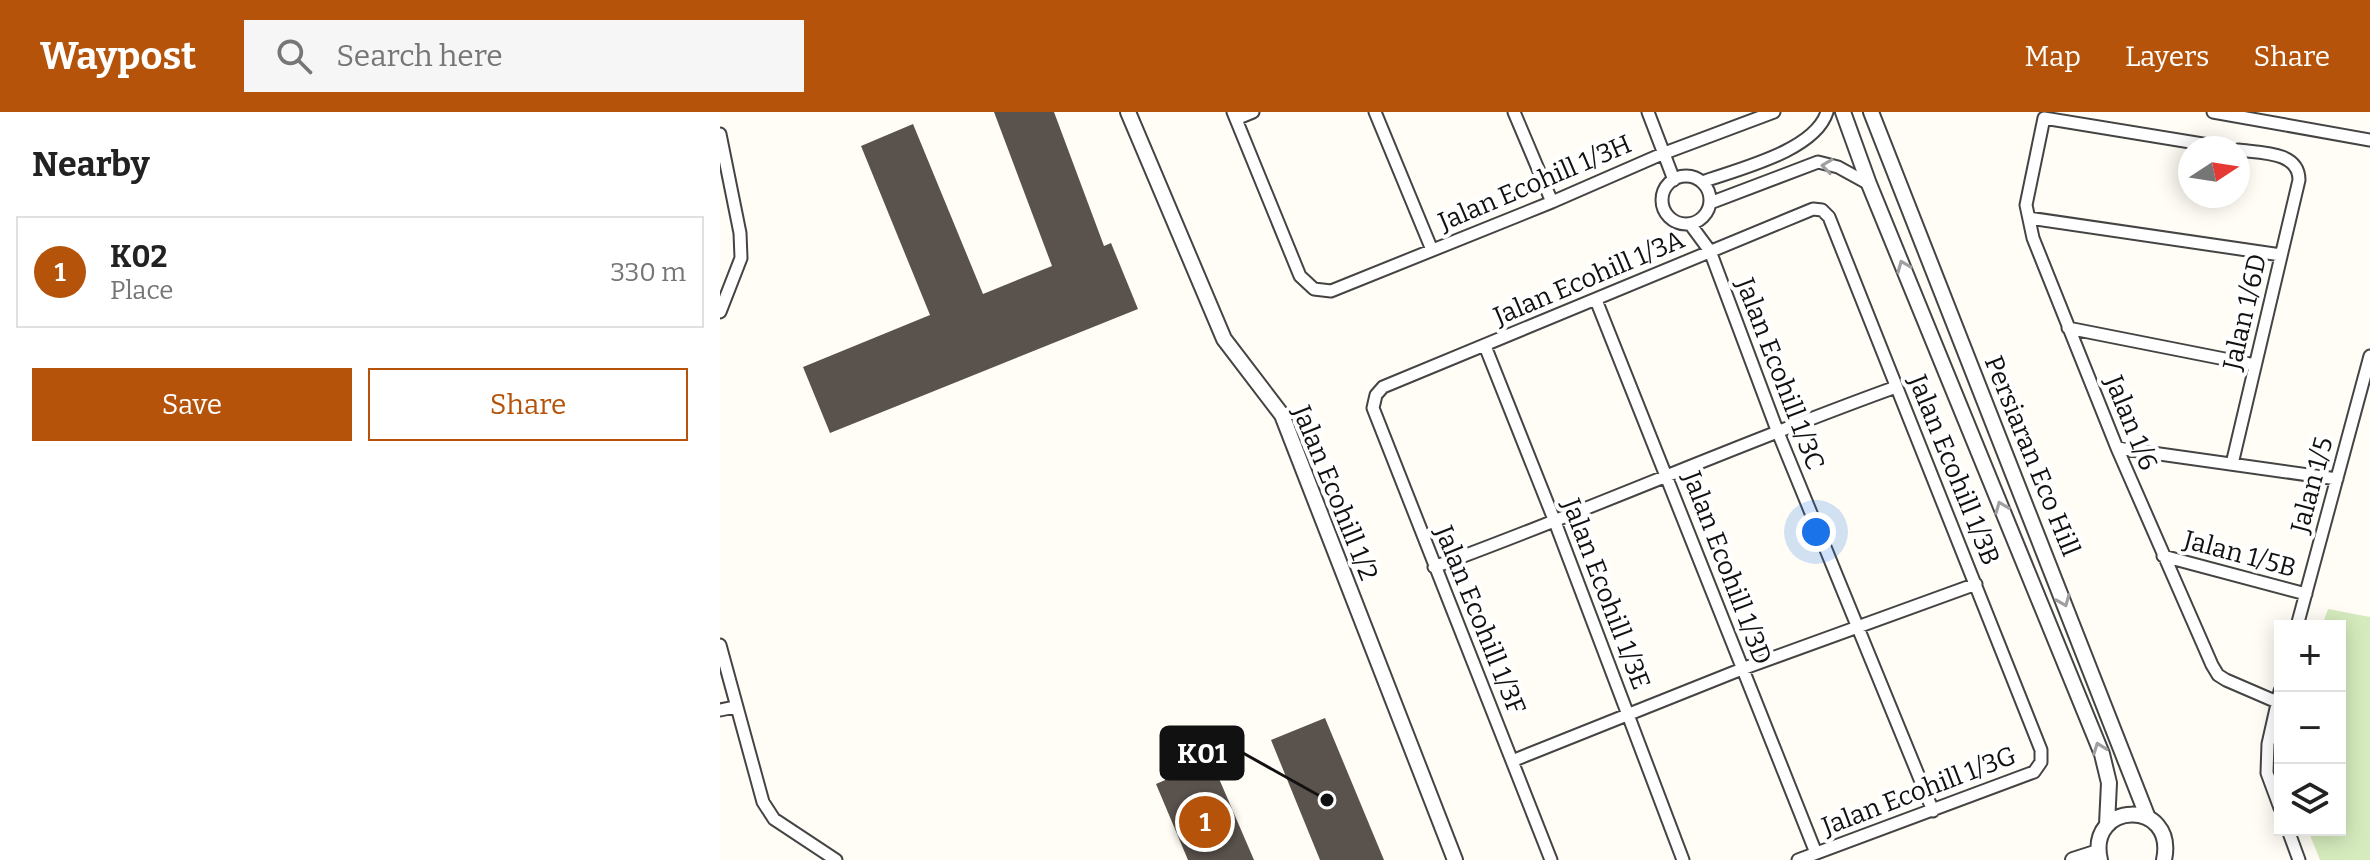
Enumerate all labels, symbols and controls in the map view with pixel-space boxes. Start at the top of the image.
search box [244,20,804,92]
text: Waypost [40,33,196,79]
icon: search [272,34,316,78]
text: Search here [336,38,503,74]
text: Map [2024,40,2081,73]
text: Layers [2125,40,2209,73]
text: Share [2253,40,2330,73]
street label: Jalan Ecohill 1/3H [1433,128,1636,238]
north arrow [2178,136,2250,208]
text: Nearby [32,144,150,185]
one-way arrow [1820,158,1833,175]
street label: Jalan Ecohill 1/3A [1488,224,1689,333]
text: K02 [110,239,167,275]
street label: Jalan 1/6D [2216,251,2273,374]
text: 1 [54,257,66,288]
text: 330 m [610,257,686,288]
one-way arrow [1896,260,1912,274]
street label: Jalan Ecohill 1/3C [1729,273,1831,474]
text: Place [110,275,174,306]
street label: Persiaran Eco Hill [1978,351,2086,561]
button: Save [32,368,352,441]
button: Share [368,368,688,441]
street label: Jalan Ecohill 1/3B [1901,369,2006,570]
street label: Jalan 1/6 [2098,370,2164,475]
street label: Jalan Ecohill 1/2 [1285,400,1384,585]
street label: Jalan 1/5 [2284,434,2340,537]
street label: Jalan Ecohill 1/3D [1676,466,1778,669]
street label: Jalan Ecohill 1/3E [1555,493,1657,694]
one-way arrow [1994,501,2011,515]
your location [1796,512,1836,552]
street label: Jalan Ecohill 1/3F [1428,520,1532,719]
street label: Jalan 1/5B [2180,524,2299,584]
one-way arrow [2054,593,2070,607]
map controls [2274,620,2346,836]
button: + [2274,620,2346,692]
button: − [2274,692,2346,764]
callout: K01 [1161,727,1243,779]
text: K01 [1177,737,1227,770]
street label: Jalan Ecohill 1/3G [1817,740,2020,843]
one-way arrow [2092,742,2108,756]
button: layers [2274,764,2346,836]
pin: 1 [1179,792,1231,852]

